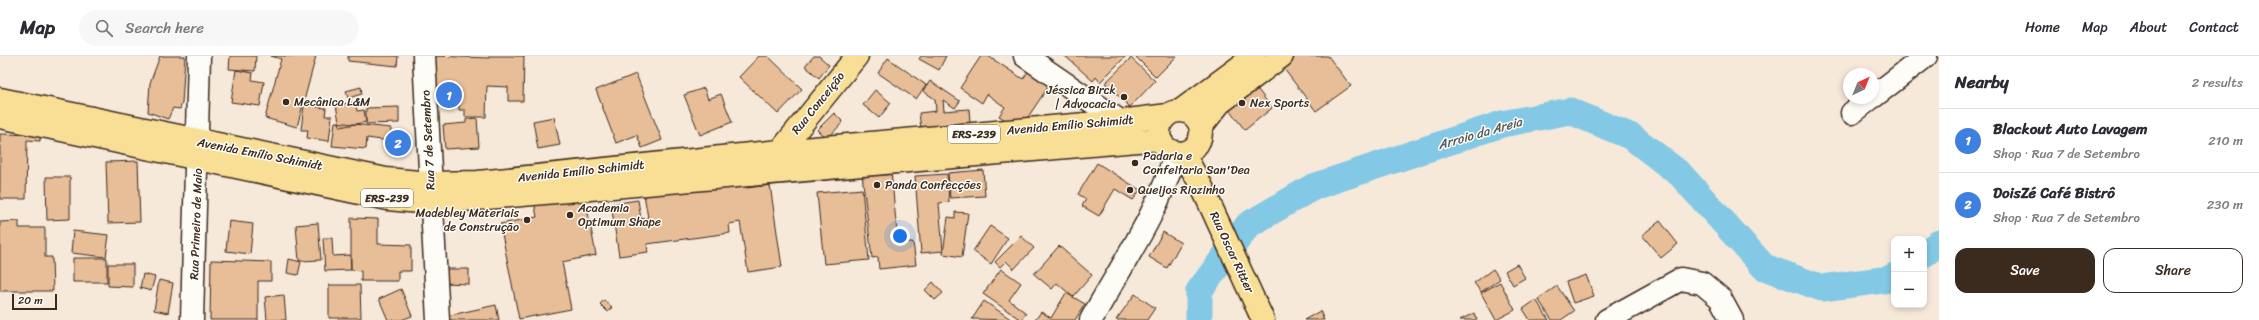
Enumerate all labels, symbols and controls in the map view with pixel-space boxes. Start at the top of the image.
search box [79,10,359,46]
text: Map [20,11,55,44]
text: Search here [125,15,204,41]
text: Home [2025,15,2060,40]
text: Map [2082,15,2108,40]
text: About [2130,15,2167,40]
text: Contact [2189,15,2239,40]
icon: search [93,17,115,39]
street label: Rua Conceição [785,66,851,140]
text: Nearby [1955,67,2009,97]
north arrow [1843,68,1879,104]
text: 2 results [2192,71,2243,94]
place label: Jéssica Birck | Advocacia [1046,79,1116,115]
pin: 1 [436,80,462,110]
street label: Rua 7 de Setembro [414,90,442,190]
place label: Mecânica L&M [294,91,371,113]
marker: Jéssica Birck | Advocacia [1119,92,1129,102]
place label: Nex Sports [1250,92,1310,114]
marker: Mecânica L&M [281,97,291,107]
marker: Nex Sports [1237,98,1247,108]
street label: Avenida Emílio Schimidt [1005,108,1134,142]
water label: Arroio da Areia [1434,110,1526,156]
text: Blackout Auto Lavagem [1993,116,2148,142]
road number: ERS-239 [948,125,1000,143]
pin: 2 [385,128,411,158]
text: 1 [1965,129,1971,152]
text: 210 m [2208,129,2243,152]
street label: Avenida Emílio Schimidt [194,131,325,177]
text: Shop · Rua 7 de Setembro [1993,142,2140,165]
place label: Padaria e Confeitaria San'Dea [1143,145,1250,181]
street label: Avenida Emílio Schimidt [516,153,645,189]
marker: Padaria e Confeitaria San'Dea [1130,158,1140,168]
street label: Rua Primeiro de Maio [183,168,209,280]
place label: Panda Confecções [885,174,981,196]
place label: Queijos Riozinho [1138,179,1225,201]
marker: Panda Confecções [872,180,882,190]
text: DoisZé Café Bistrô [1993,180,2115,206]
marker: Queijos Riozinho [1125,185,1135,195]
road number: ERS-239 [361,189,413,207]
text: 2 [1964,193,1972,216]
text: 230 m [2207,193,2243,216]
place label: Academia Optimum Shape [577,197,661,233]
place label: Madebley Materiais de Construção [415,202,519,238]
text: Shop · Rua 7 de Setembro [1993,206,2140,229]
street label: Rua Oscar Ritter [1203,208,1261,297]
marker: Academia Optimum Shape [565,210,575,220]
marker: Madebley Materiais de Construção [522,215,532,225]
your location [890,226,910,246]
map controls [1891,236,1927,308]
button: + [1891,236,1927,272]
button: Save [1955,248,2095,293]
button: Share [2103,248,2243,293]
button: − [1891,272,1927,308]
text: 20 m [18,291,43,310]
scale bar [12,292,57,311]

